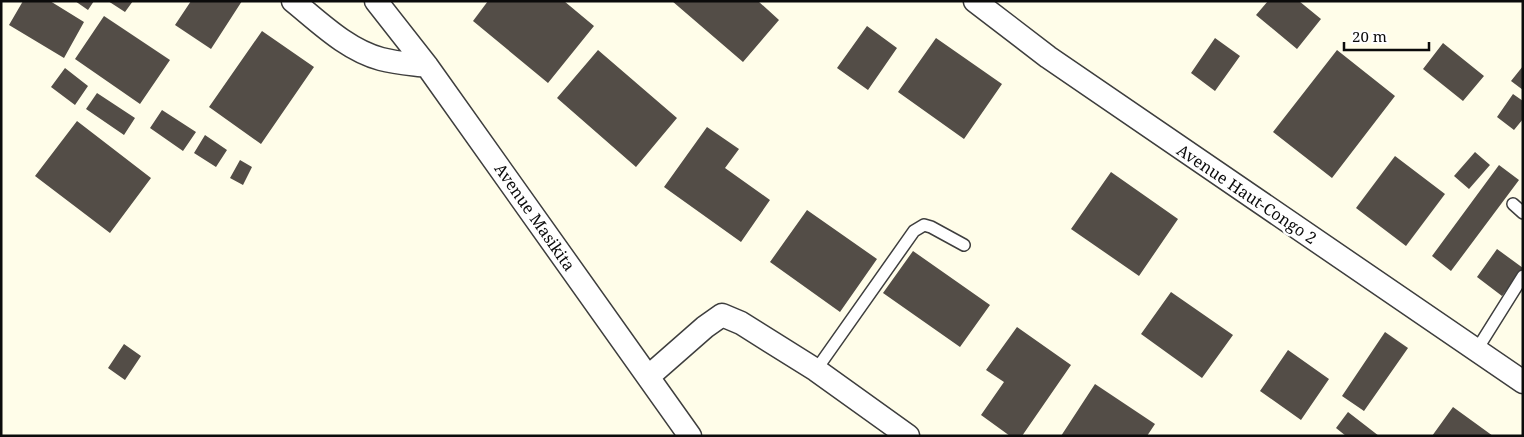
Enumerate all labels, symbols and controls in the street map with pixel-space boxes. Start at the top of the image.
scale bar [1344,20,1429,52]
text: 20 m [1352,26,1387,46]
street label: Avenue Haut-Congo 2 [1173,139,1321,249]
street label: Avenue Masikita [490,159,580,275]

